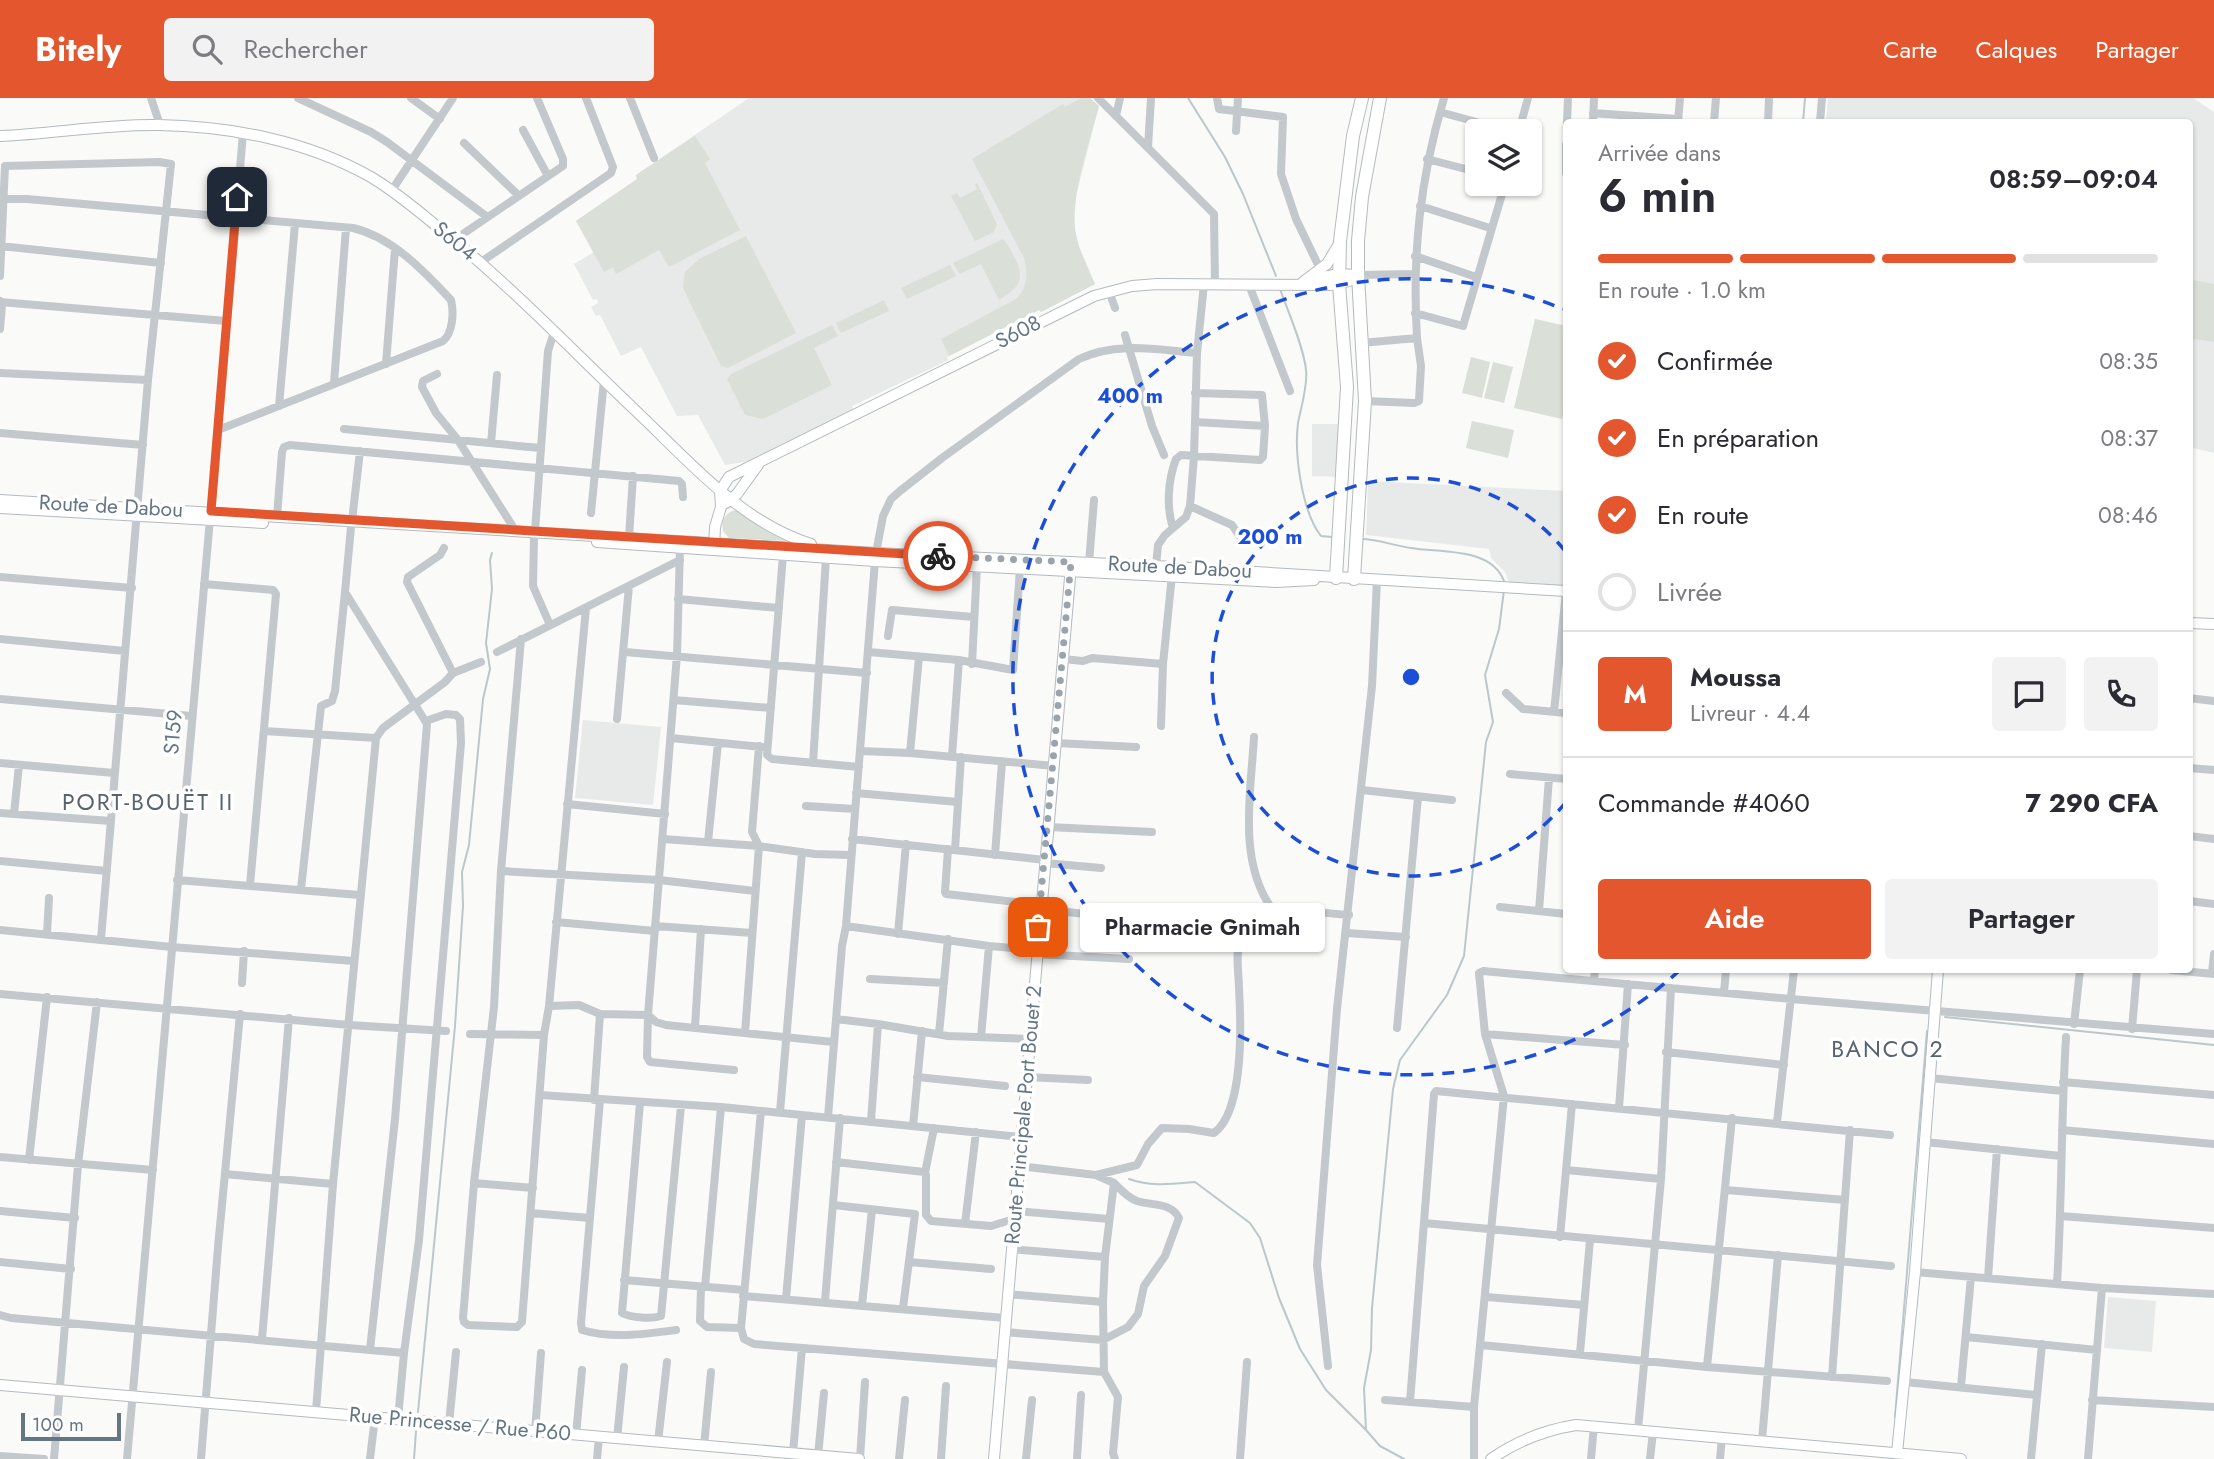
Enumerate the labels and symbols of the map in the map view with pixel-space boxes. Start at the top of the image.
pin [207,167,267,227]
street label: S604 [427,214,483,268]
street label: S608 [990,308,1046,356]
text: 400 m [1097,381,1163,411]
street label: Route de Dabou [38,487,184,525]
courier [903,521,973,591]
text: 200 m [1237,522,1303,552]
street label: Route de Dabou [1107,548,1253,586]
centre of rings [1399,665,1423,689]
street label: S159 [156,708,190,756]
district label: PORT-BOUËT II [62,785,234,819]
pin [1008,897,1068,957]
callout: Pharmacie Gnimah [1080,902,1325,952]
street label: Route Principale Port Bouet 2 [997,984,1049,1246]
district label: BANCO 2 [1831,1032,1945,1066]
street label: Rue Princesse / Rue P60 [348,1399,572,1449]
scale bar [21,1410,121,1442]

